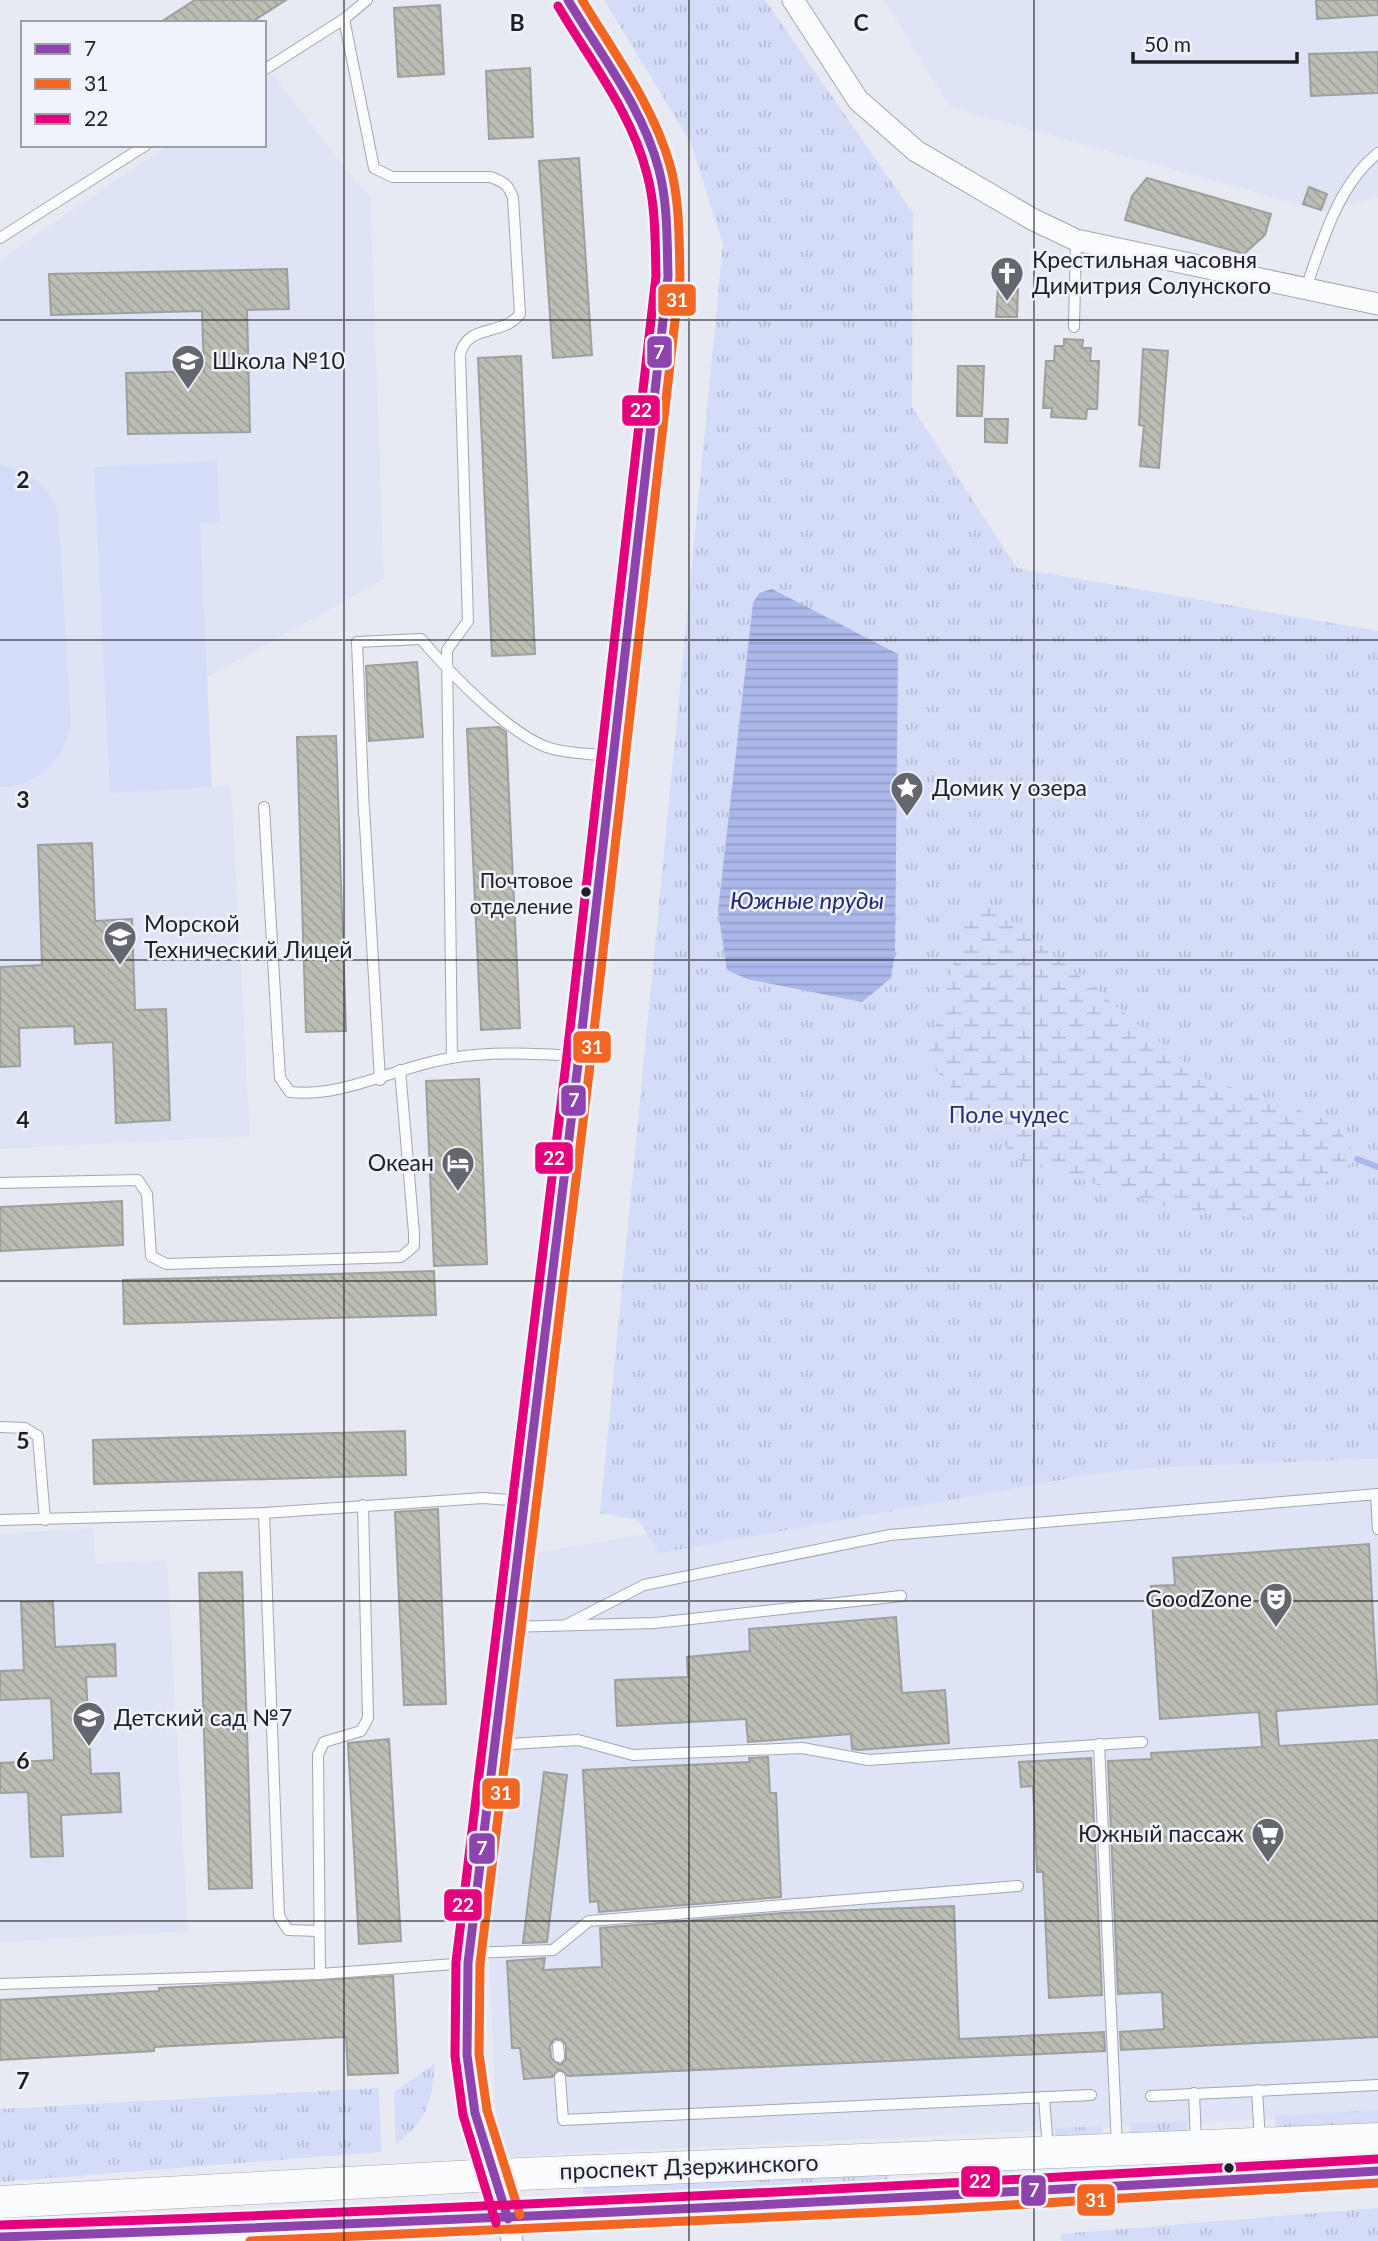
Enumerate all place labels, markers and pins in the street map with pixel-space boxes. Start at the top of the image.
place label: Крестильная часовня Димитрия Солунского [1032,245,1271,299]
church icon: Крестильная часовня Димитрия Солунского [988,254,1026,303]
school or university icon: Школа №10 [169,342,207,391]
place label: Школа №10 [212,346,345,374]
place icon: Домик у озера [888,769,926,818]
place label: Домик у озера [932,773,1087,801]
place label: Почтовое отделение [470,867,573,918]
marker: Почтовое отделение [579,885,593,899]
place label: Морской Технический Лицей [144,909,352,963]
school or university icon: Морской Технический Лицей [101,918,139,967]
hotel icon: Океан [439,1144,477,1193]
place label: Океан [368,1148,434,1176]
theatre icon: GoodZone [1257,1580,1295,1629]
place label: GoodZone [1145,1584,1252,1612]
school or university icon: Детский сад №7 [70,1699,108,1748]
place label: Детский сад №7 [114,1703,292,1731]
supermarket icon: Южный пассаж [1249,1815,1287,1864]
place label: Южный пассаж [1078,1819,1244,1847]
unlabelled marker [1222,2161,1236,2175]

